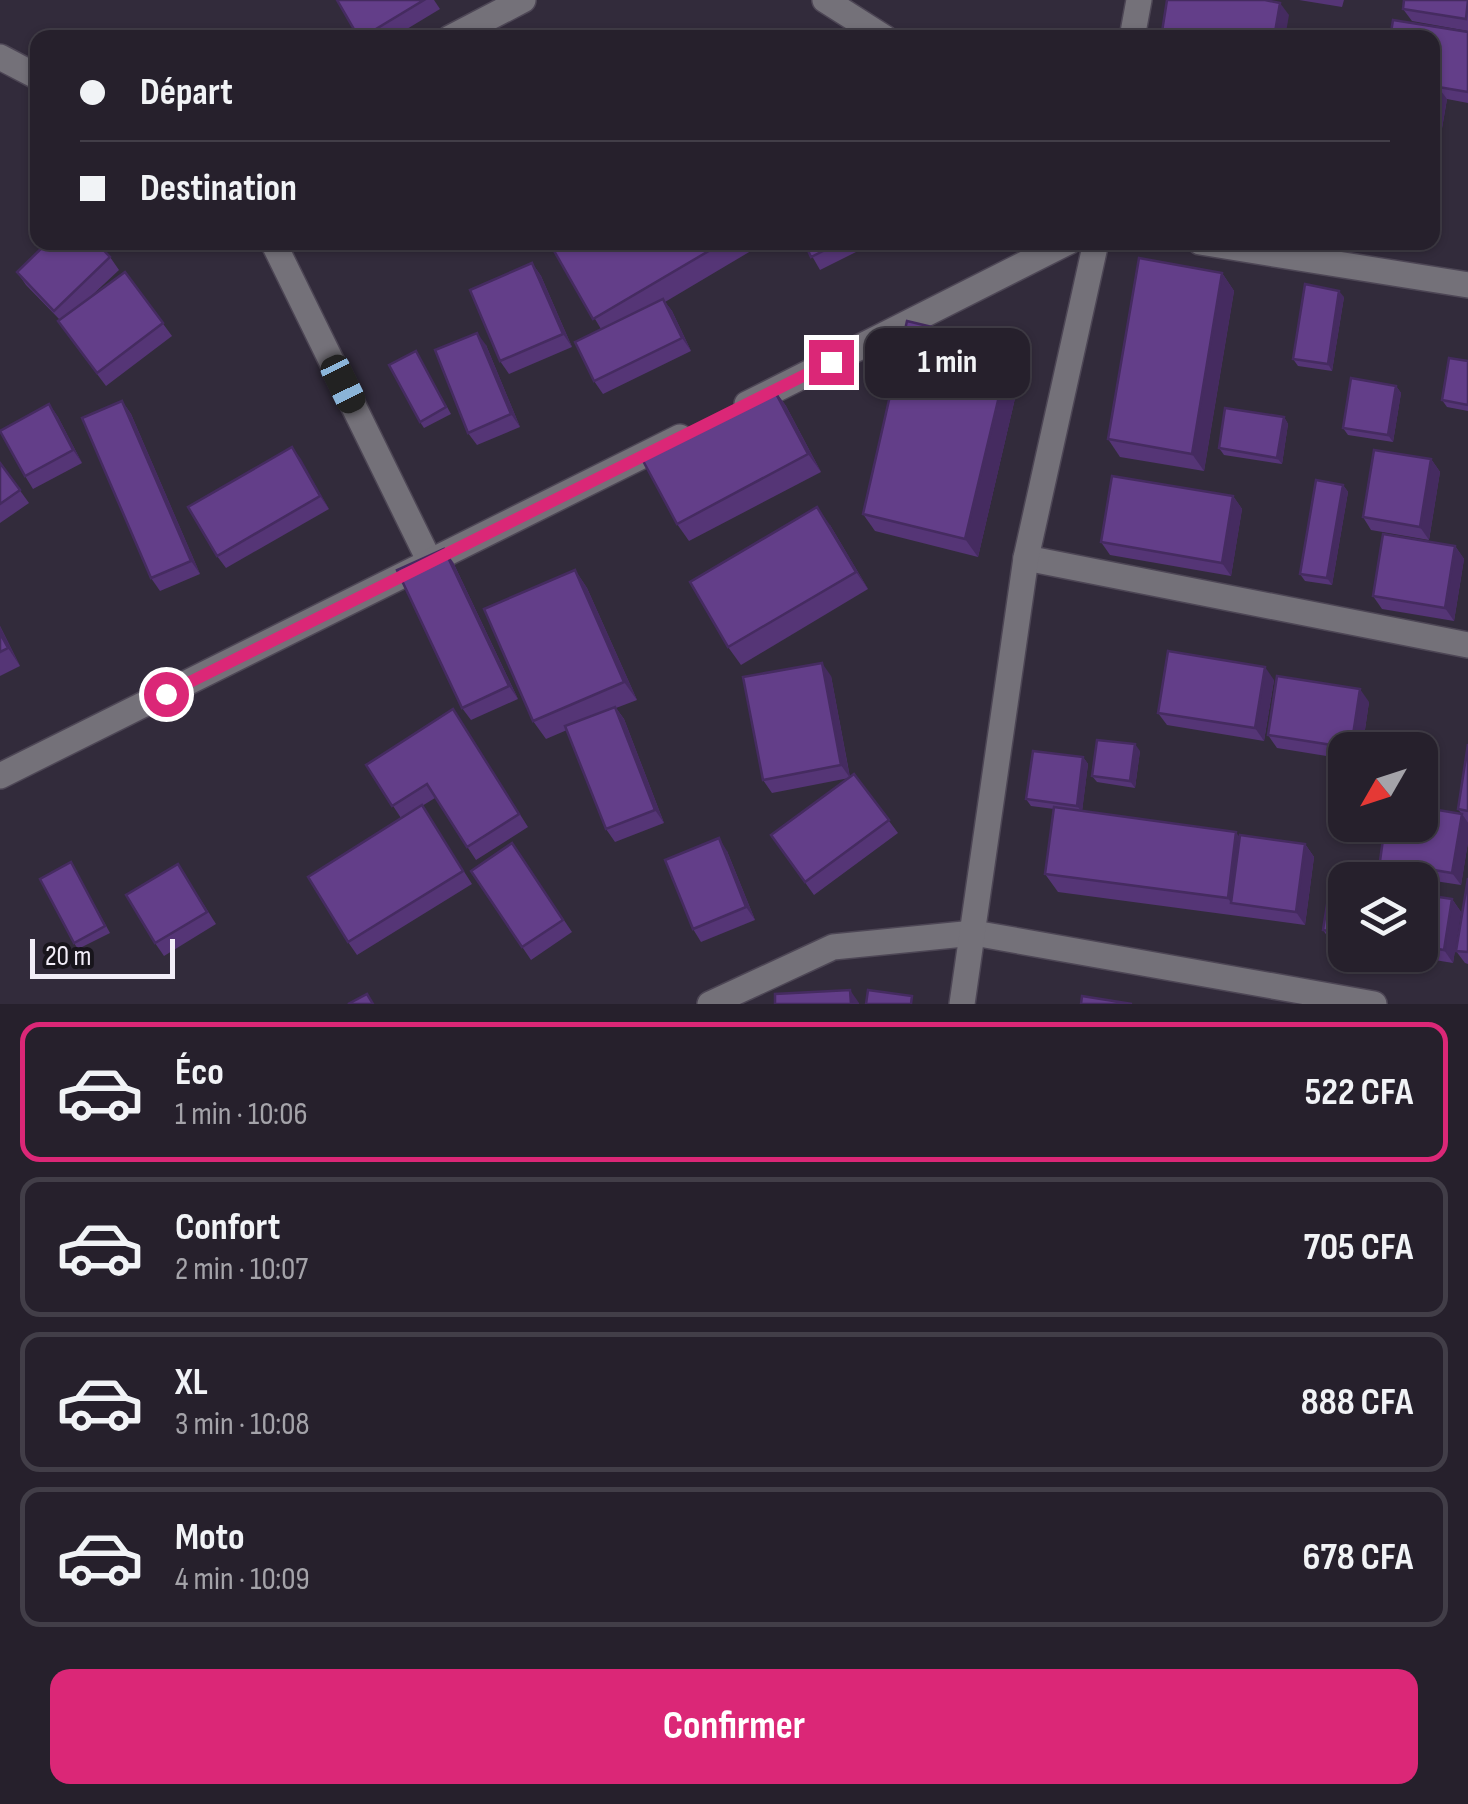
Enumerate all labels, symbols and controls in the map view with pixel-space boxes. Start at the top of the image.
text: Départ [140,70,233,115]
text: Destination [140,166,297,211]
callout: 1 min [866,327,1031,397]
route end [809,340,854,385]
text: 1 min [918,343,977,382]
car [316,350,370,418]
route start [144,672,189,717]
north arrow [1328,732,1438,842]
map controls [1328,732,1438,972]
button: layers [1328,862,1438,972]
scale bar [30,934,175,978]
text: 20 m [45,940,91,973]
icon: car [55,1047,145,1137]
text: Éco [175,1050,224,1095]
text: 522 CFA [1305,1070,1413,1115]
text: 1 min · 10:06 [175,1095,307,1134]
icon: car [55,1202,145,1292]
text: Confort [175,1205,280,1250]
text: 705 CFA [1303,1225,1413,1270]
text: 2 min · 10:07 [175,1250,308,1289]
icon: car [55,1357,145,1447]
text: XL [175,1360,208,1405]
text: 888 CFA [1301,1380,1413,1425]
text: 3 min · 10:08 [175,1405,310,1444]
icon: car [55,1512,145,1602]
text: Moto [175,1515,245,1560]
text: 678 CFA [1302,1535,1413,1580]
text: 4 min · 10:09 [175,1560,310,1599]
button: Confirmer [50,1669,1418,1784]

